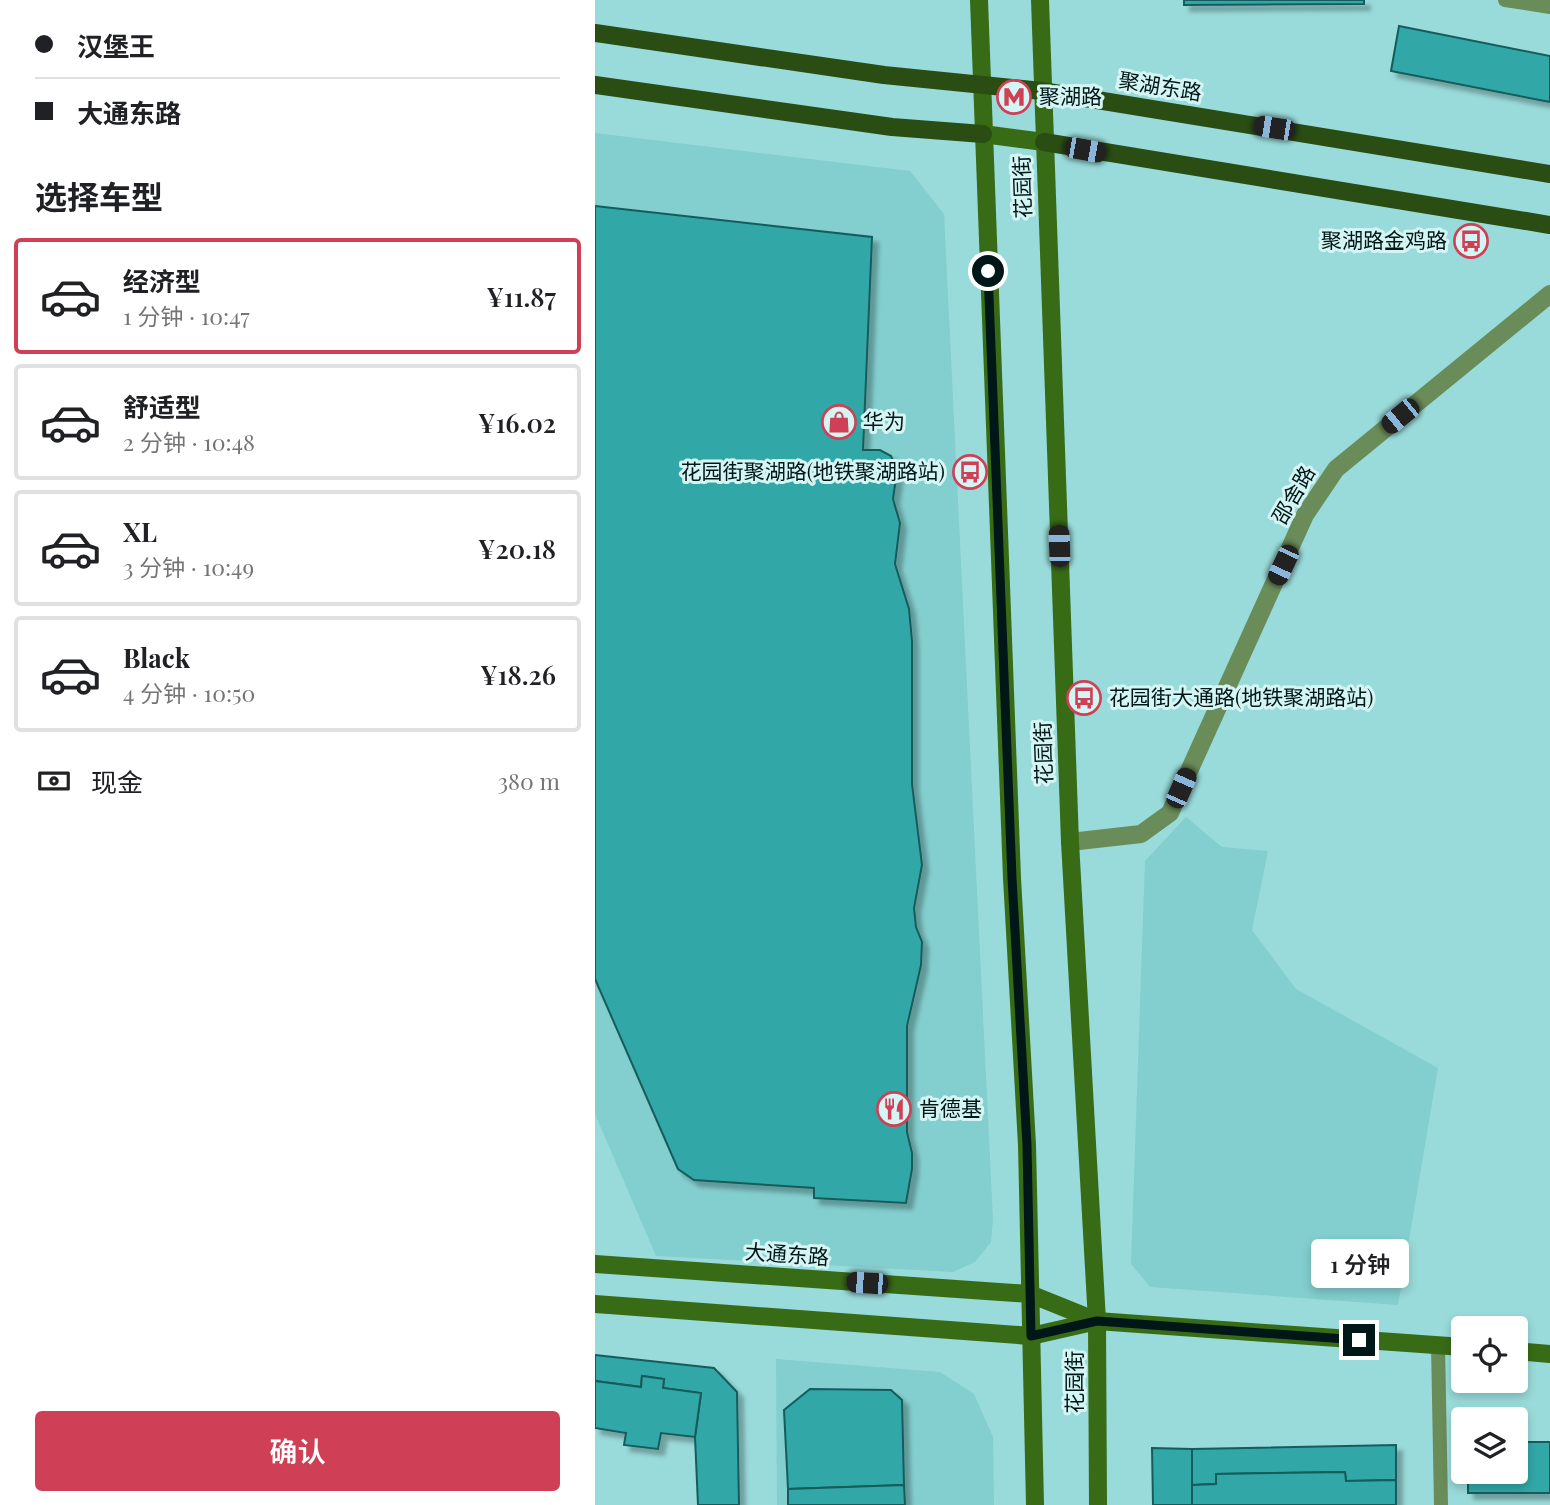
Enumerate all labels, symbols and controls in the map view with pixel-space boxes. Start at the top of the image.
text: 汉堡王 [77,28,155,63]
street label: 聚湖东路 [1117,65,1204,105]
metro station icon: 聚湖路 [995,78,1033,116]
place label: 聚湖路 [1039,81,1102,109]
text: 大通东路 [77,95,181,130]
car [1252,114,1297,142]
car [1063,136,1108,164]
street label: 花园街 [1006,155,1036,219]
text: 选择车型 [35,174,163,217]
bus stop icon: 聚湖路金鸡路 [1452,222,1490,260]
place label: 聚湖路金鸡路 [1321,225,1447,253]
route start [972,255,1004,287]
text: 经济型 [123,263,201,298]
icon: car [39,265,102,328]
text: ¥11.87 [486,279,556,314]
text: 1 分钟 · 10:47 [123,300,250,331]
text: 舒适型 [123,389,201,424]
icon: car [39,391,102,454]
car [1378,395,1423,437]
shop icon: 华为 [820,403,858,441]
text: ¥16.02 [478,405,556,440]
place label: 华为 [863,406,905,434]
text: 2 分钟 · 10:48 [123,426,255,457]
bus stop icon: 花园街聚湖路(地铁聚湖路站) [951,453,989,491]
place label: 花园街聚湖路(地铁聚湖路站) [681,456,945,484]
street label: 邵舍路 [1264,460,1320,528]
text: XL [123,514,157,549]
icon: car [39,517,102,580]
car [1048,525,1071,567]
text: ¥20.18 [478,531,556,566]
car [1265,542,1302,588]
text: 3 分钟 · 10:49 [123,551,254,582]
text: Black [123,640,190,675]
icon: car [39,643,102,706]
text: ¥18.26 [480,657,556,692]
text: 4 分钟 · 10:50 [123,677,255,708]
bus stop icon: 花园街大通路(地铁聚湖路站) [1065,679,1103,717]
place label: 花园街大通路(地铁聚湖路站) [1109,682,1373,710]
street label: 花园街 [1027,721,1057,785]
icon: cash [35,762,73,800]
text: 现金 [91,764,143,799]
text: 380 m [498,765,560,796]
car [1163,765,1200,811]
restaurant icon: 肯德基 [875,1090,913,1128]
place label: 肯德基 [919,1093,982,1121]
street label: 大通东路 [744,1236,830,1270]
callout: 1 分钟 [1310,1238,1408,1288]
text: 1 分钟 [1330,1248,1390,1279]
car [846,1271,889,1295]
map controls [1451,1316,1528,1484]
button: locate [1451,1316,1528,1393]
route end [1343,1324,1375,1356]
street label: 花园街 [1059,1351,1087,1414]
button: layers [1451,1407,1528,1484]
button: 确认 [35,1411,560,1491]

